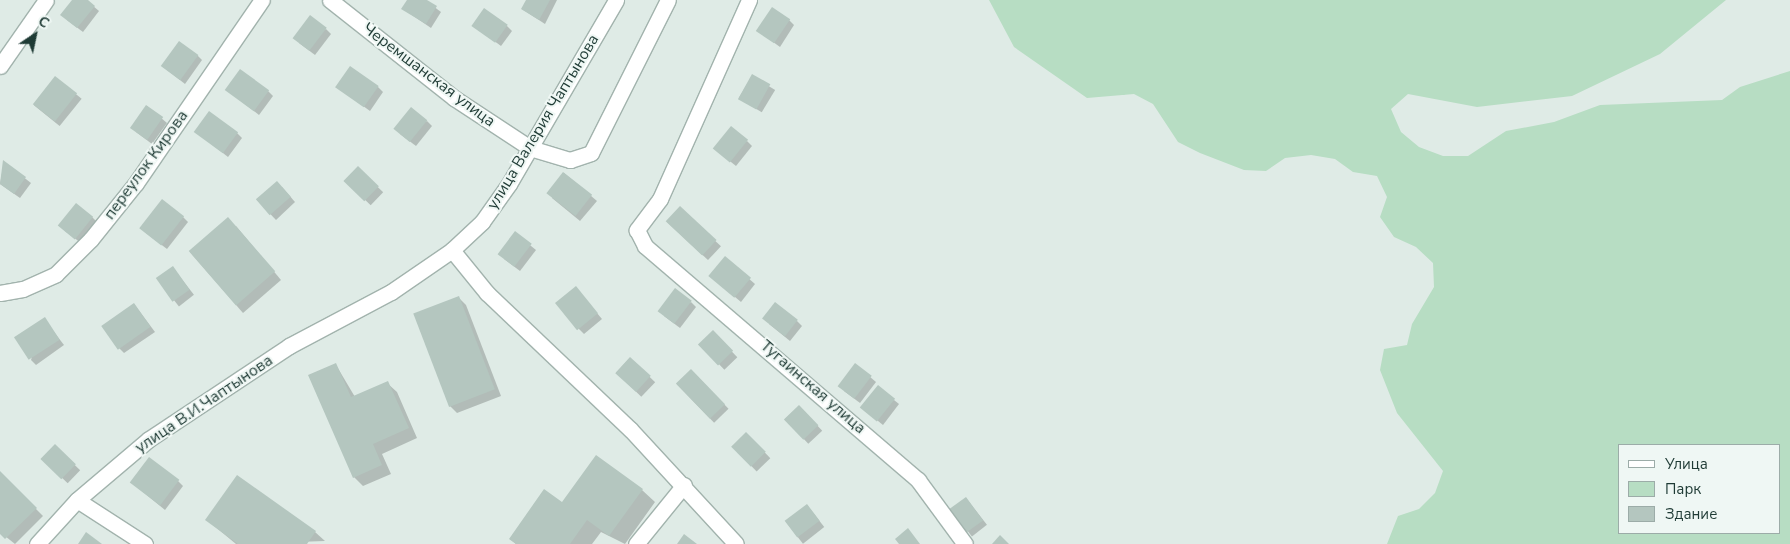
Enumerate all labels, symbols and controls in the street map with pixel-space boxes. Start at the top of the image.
north arrow [10,10,60,60]
text: С [34,12,53,33]
street label: Черемшанская улица [359,19,499,131]
street label: улица Валерия Чаптынова [483,31,603,213]
street label: переулок Кирова [100,107,192,223]
street label: Тугаинская улица [756,336,870,438]
street label: улица В.И.Чаптынова [132,351,276,457]
legend [1618,444,1780,534]
text: Улица [1665,454,1708,474]
text: Парк [1665,479,1701,499]
text: Здание [1665,504,1717,524]

